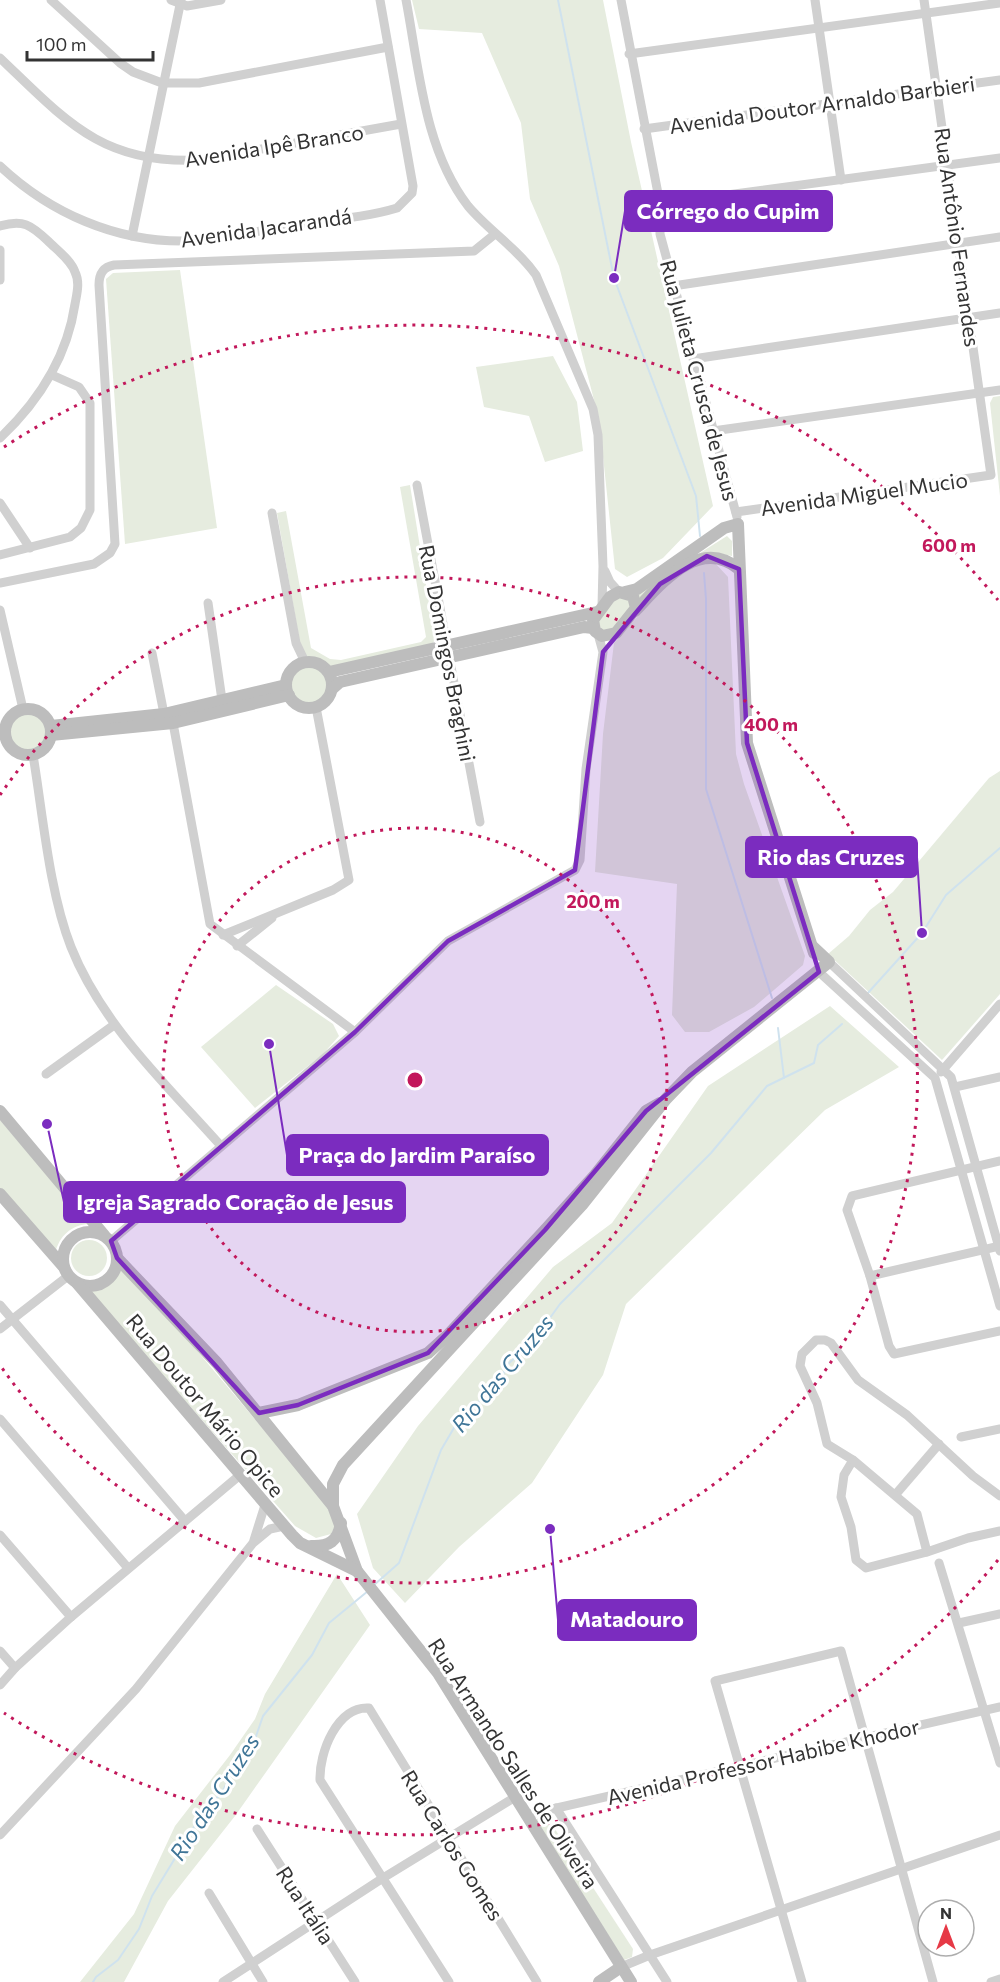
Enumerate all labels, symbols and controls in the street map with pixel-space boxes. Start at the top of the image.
scale bar [27,24,153,62]
text: 100 m [36,33,86,55]
street label: Avenida Doutor Arnaldo Barbieri [668,70,976,138]
street label: Avenida Ipê Branco [183,119,365,171]
street label: Rua Antônio Fernandes [930,126,986,348]
callout: Córrego do Cupim [625,191,832,231]
text: Córrego do Cupim [637,197,819,224]
street label: Avenida Jacarandá [179,203,353,251]
street label: Rua Julieta Crusca de Jesus [656,257,744,503]
street label: Avenida Miguel Mucio [759,466,969,520]
text: 600 m [922,534,976,556]
street label: Rua Domingos Braghini [415,542,481,764]
text: 400 m [744,713,798,735]
callout: Rio das Cruzes [746,837,917,877]
text: Rio das Cruzes [757,843,905,870]
text: 200 m [566,890,620,912]
centre of rings [405,1070,425,1090]
callout: Praça do Jardim Paraíso [287,1135,548,1175]
text: Praça do Jardim Paraíso [298,1141,536,1168]
callout: Igreja Sagrado Coração de Jesus [64,1182,405,1222]
text: Igreja Sagrado Coração de Jesus [76,1188,394,1215]
street label: Rua Doutor Mário Opice [122,1308,290,1502]
water label: Rio das Cruzes [445,1309,559,1437]
callout: Matadouro [558,1600,696,1640]
text: Matadouro [570,1605,684,1632]
street label: Rua Armando Salles de Oliveira [424,1633,604,1893]
street label: Avenida Professor Habibe Khodor [604,1713,922,1809]
water label: Rio das Cruzes [163,1729,265,1865]
street label: Rua Carlos Gomes [397,1765,509,1925]
street label: Rua Itália [272,1861,340,1949]
north arrow [916,1898,976,1958]
text: N [940,1903,952,1922]

